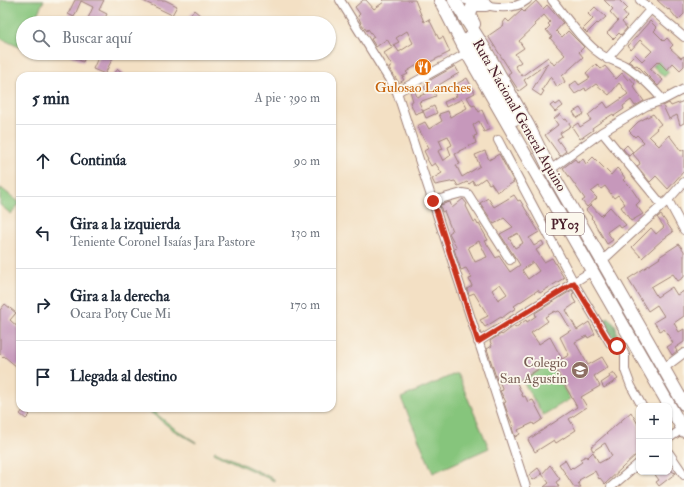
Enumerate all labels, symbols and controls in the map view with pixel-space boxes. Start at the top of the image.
search box [16,16,336,60]
icon: search [30,27,52,49]
text: Buscar aquí [62,29,131,48]
street label: Ruta Nacional General Aquino [469,36,570,195]
restaurant icon: Gulosao Lanches [413,57,433,77]
place label: Gulosao Lanches [375,79,471,96]
text: 5 min [32,88,70,109]
text: A pie · 390 m [254,90,320,106]
icon: ahead [32,150,54,172]
text: Continúa [70,151,126,170]
text: 90 m [294,153,320,169]
route end [424,192,442,210]
road number: PY03 [546,213,584,235]
text: Gira a la izquierda [70,215,180,234]
icon: left [32,222,54,244]
text: 130 m [291,225,320,241]
text: Teniente Coronel Isaías Jara Pastore [70,234,255,250]
text: Gira a la derecha [70,287,170,306]
icon: right [32,294,54,316]
text: 170 m [290,297,320,313]
text: Ocara Poty Cue Mi [70,306,171,322]
route start [608,337,626,355]
place label: Colegio San Agustin [500,354,567,387]
school or university icon: Colegio San Agustin [570,360,590,380]
icon: arrive [32,366,54,388]
text: Llegada al destino [70,367,177,386]
map controls [636,403,672,475]
button: + [636,403,672,439]
button: − [636,439,672,475]

